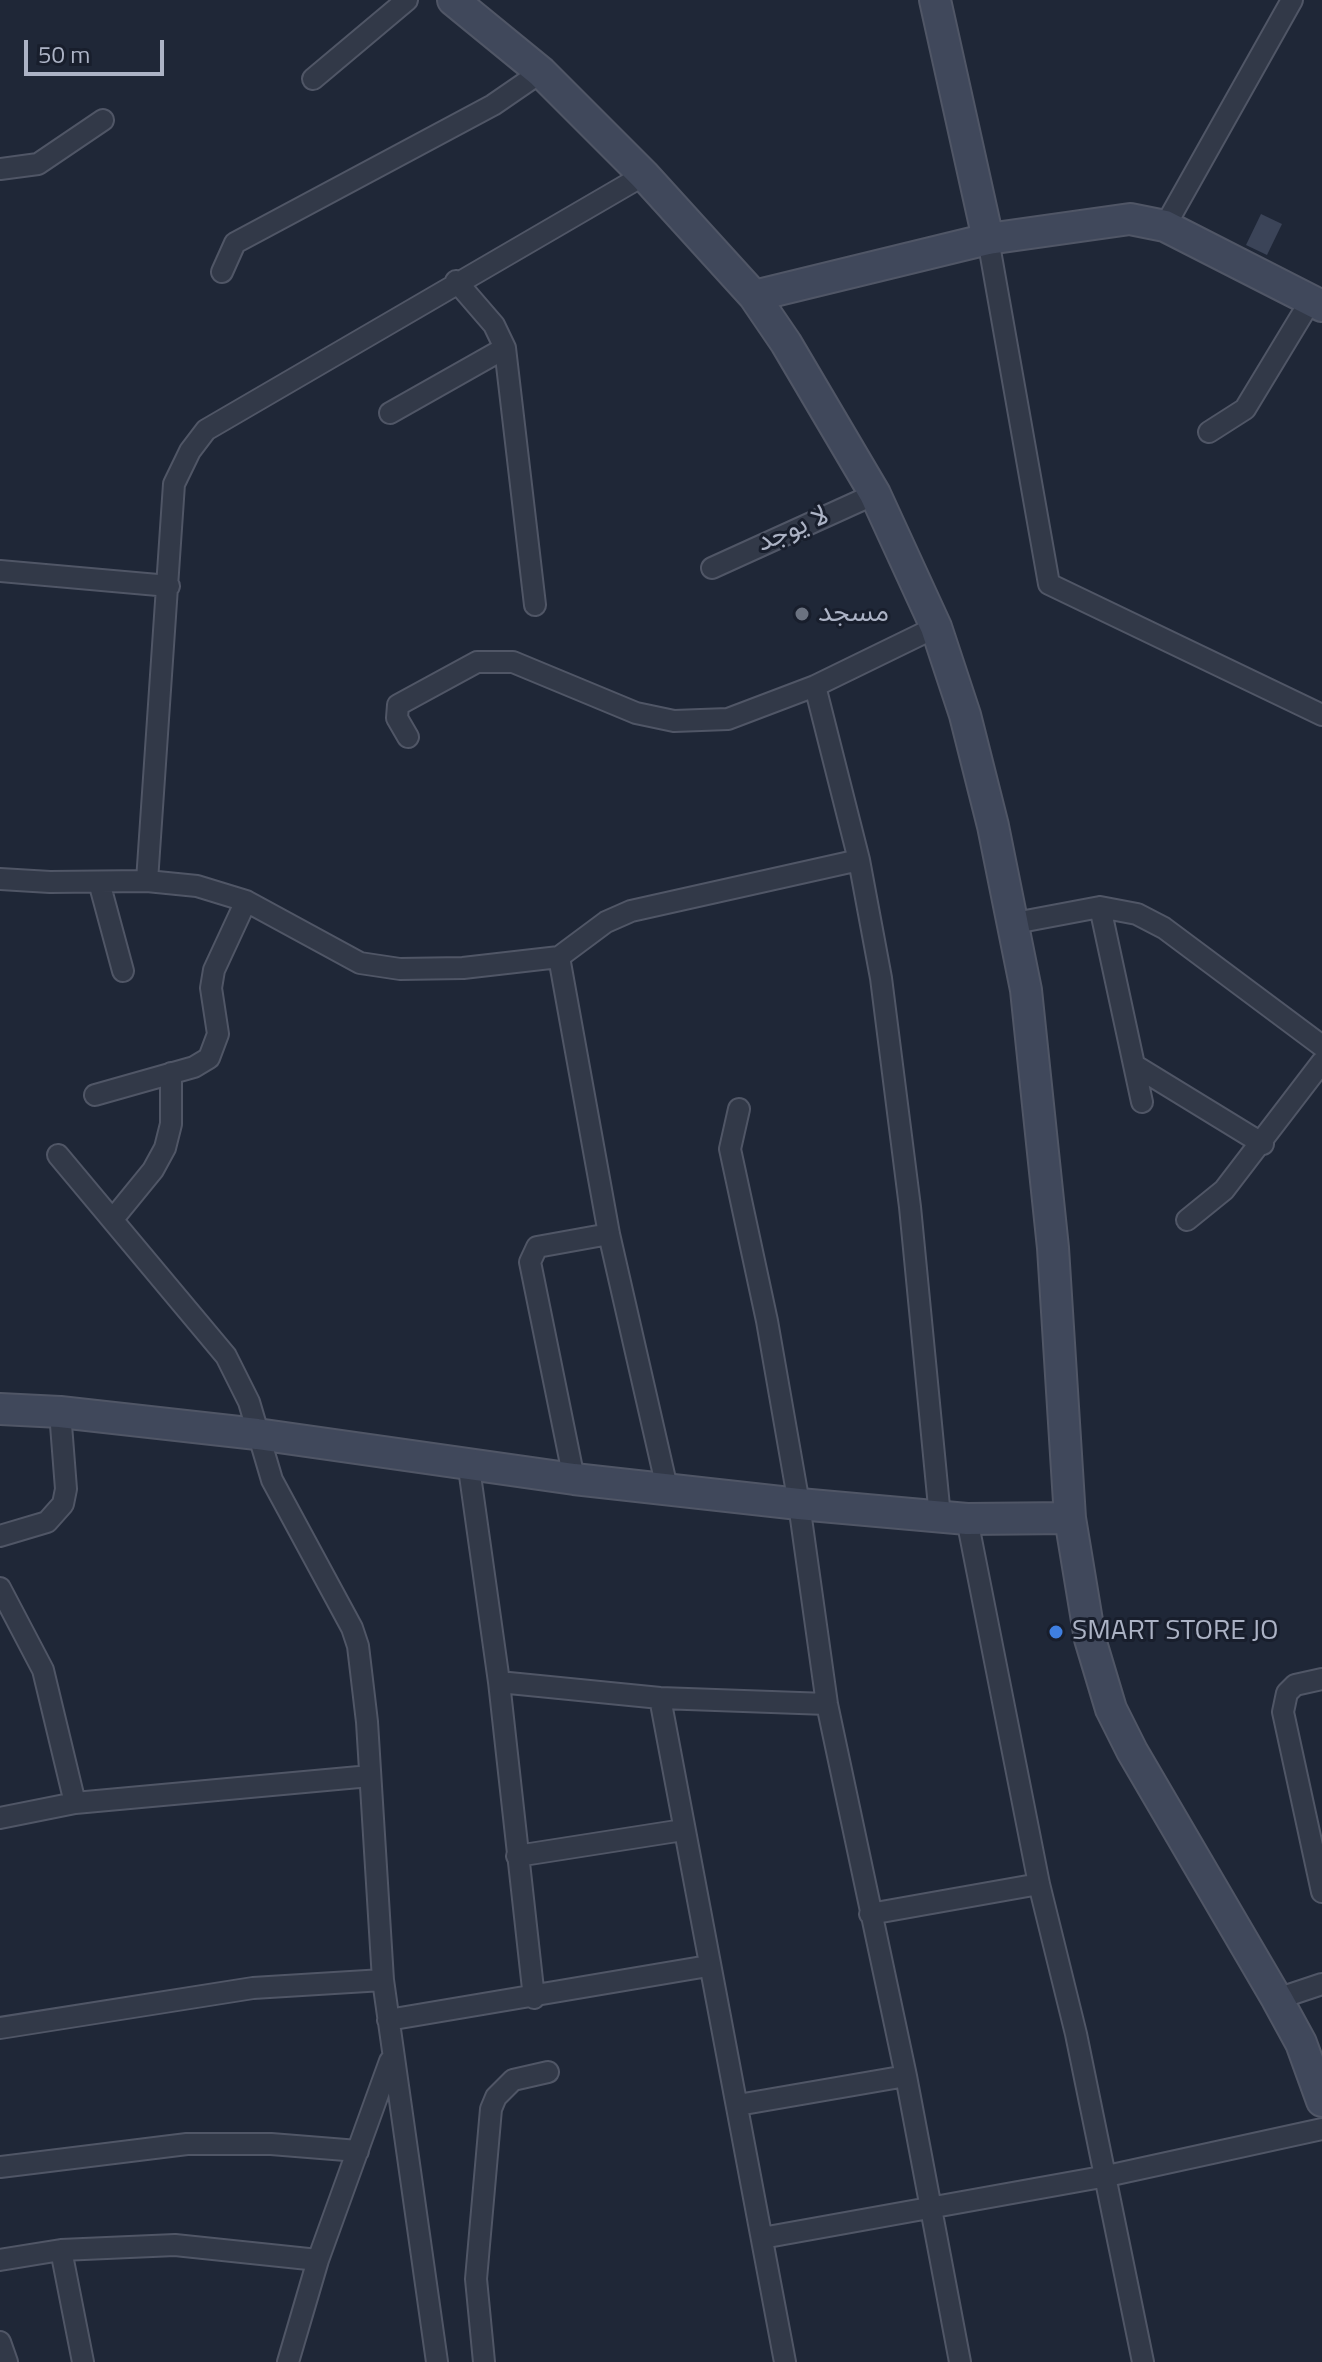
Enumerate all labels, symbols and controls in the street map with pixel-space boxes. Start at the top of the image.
scale bar [28,24,168,74]
text: 50 m [38,36,90,72]
street label: لا يوجد [752,499,834,561]
place label: مسجد [818,597,889,631]
marker: مسجد [793,605,811,623]
place label: SMART STORE JO [1072,1615,1279,1649]
marker: SMART STORE JO [1047,1623,1065,1641]

